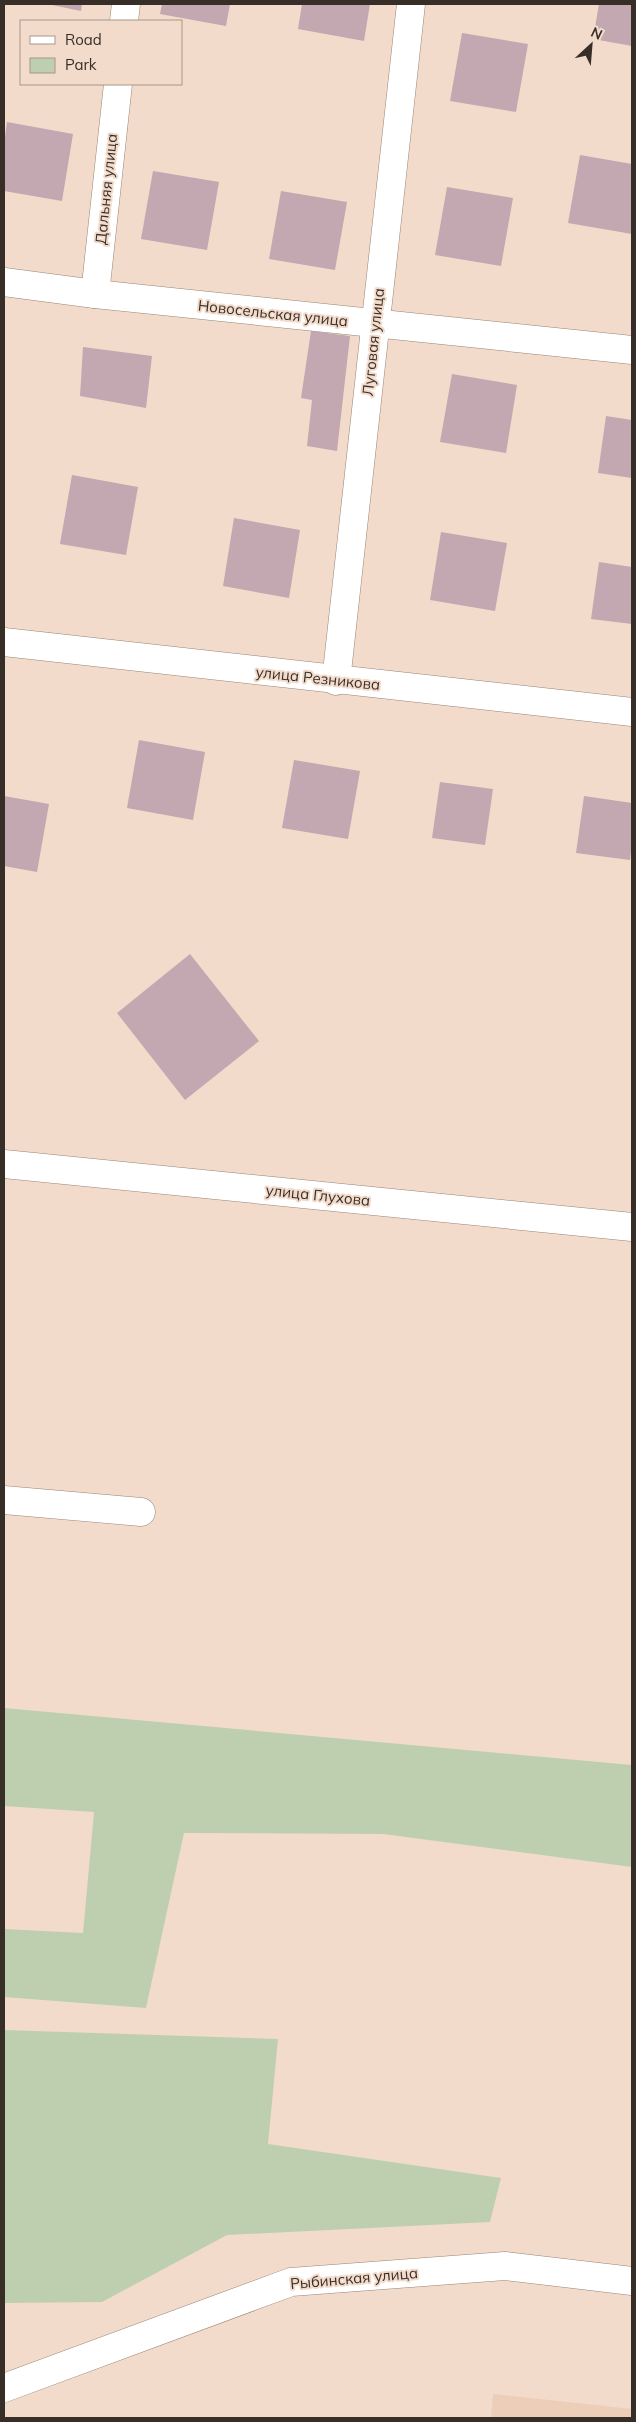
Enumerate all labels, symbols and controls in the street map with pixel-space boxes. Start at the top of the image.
legend [20,20,182,85]
north arrow [566,20,616,70]
text: N [588,23,605,44]
text: Road [65,30,102,49]
text: Park [65,55,97,74]
street label: Дальняя улица [91,133,121,245]
street label: Луговая улица [358,287,388,397]
street label: Новосельская улица [197,296,349,330]
street label: улица Резникова [255,662,381,694]
street label: улица Глухова [265,1180,371,1210]
street label: Рыбинская улица [289,2263,419,2293]

